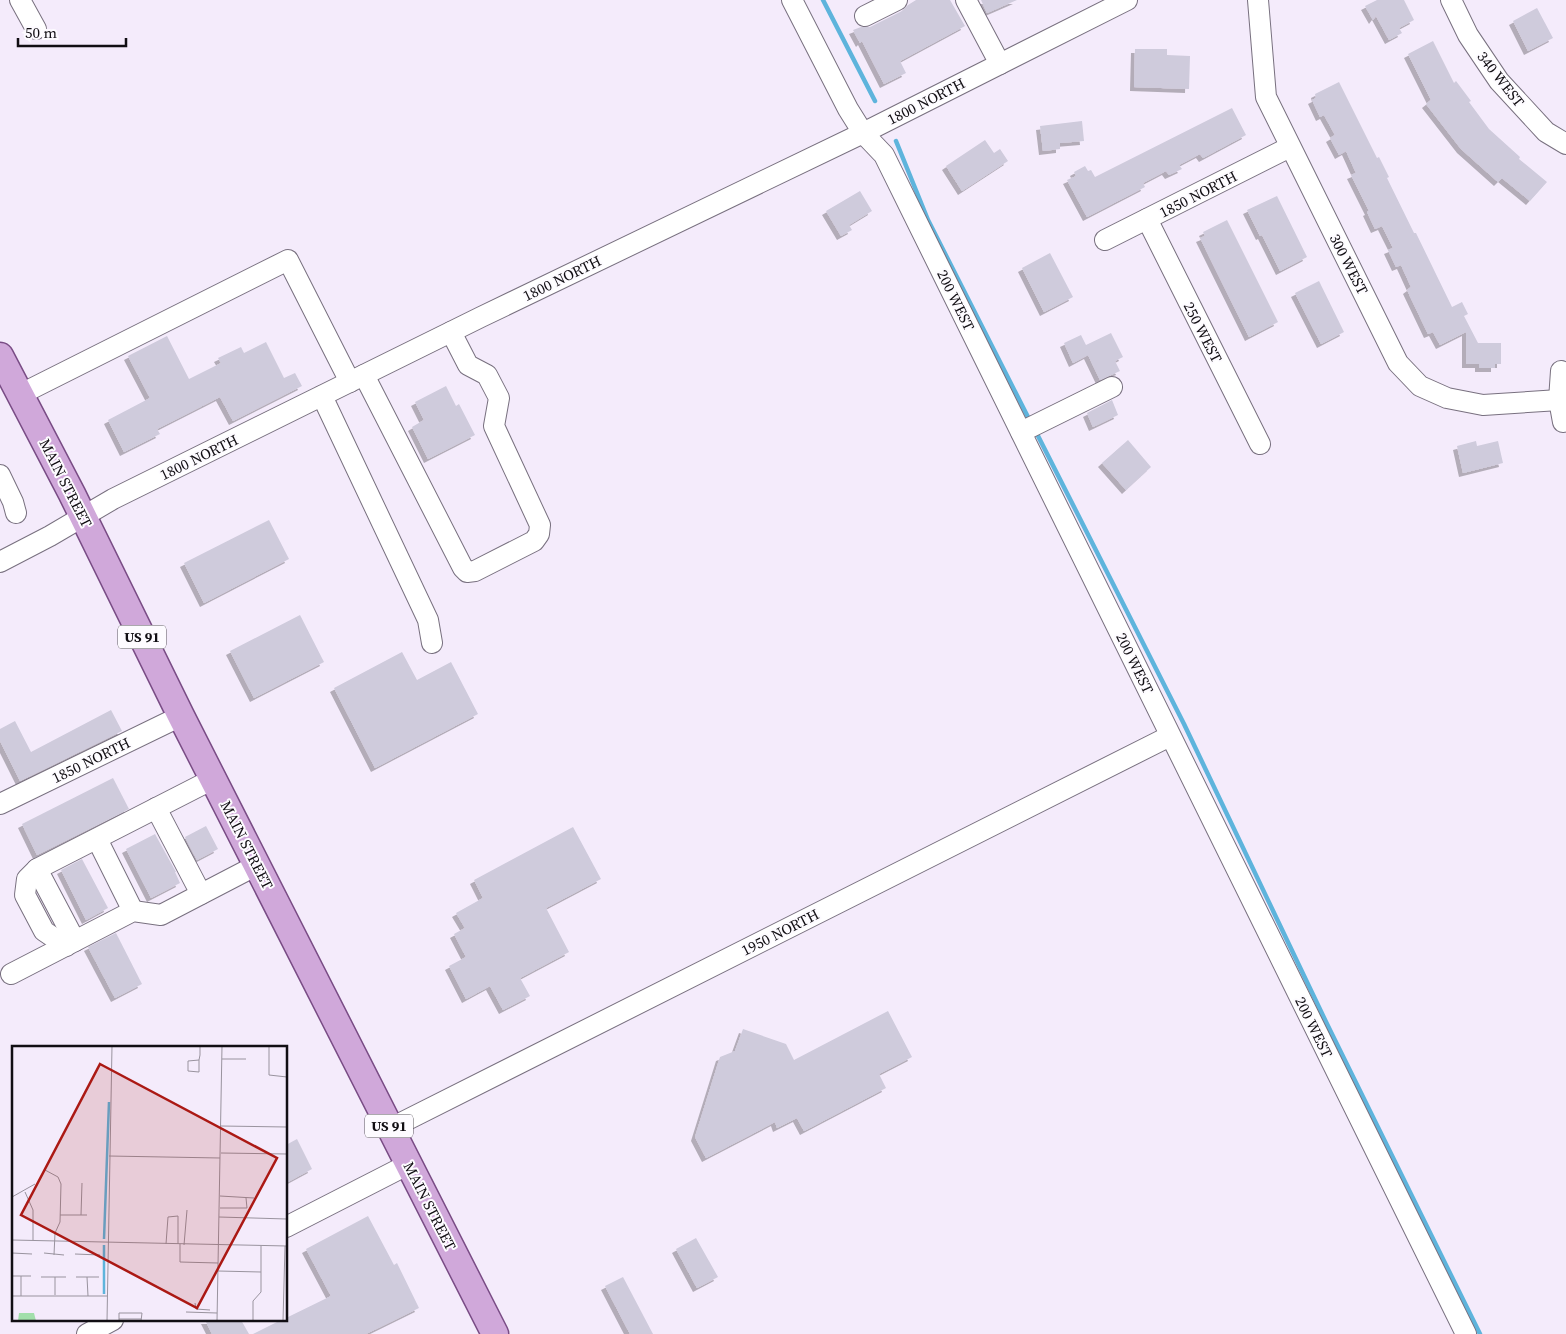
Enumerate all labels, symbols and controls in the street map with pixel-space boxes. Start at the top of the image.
scale bar [18,15,125,47]
text: 50 m [25,22,57,43]
street label: 340 WEST [1473,47,1529,111]
street label: 1800 NORTH [884,72,969,130]
street label: 1850 NORTH [1156,165,1241,223]
street label: 300 WEST [1325,230,1373,298]
street label: 1800 NORTH [519,250,605,306]
street label: 200 WEST [932,266,980,334]
street label: 250 WEST [1179,298,1227,366]
street label: 1800 NORTH [156,429,242,485]
street label: MAIN STREET [35,435,97,531]
road number: US 91 [118,626,166,649]
street label: 200 WEST [1111,629,1159,697]
street label: 1850 NORTH [48,732,134,788]
street label: MAIN STREET [216,797,278,893]
street label: 1950 NORTH [738,903,823,961]
street label: 200 WEST [1290,993,1338,1061]
inset map [12,1046,288,1322]
road number: US 91 [365,1114,413,1138]
street label: MAIN STREET [399,1158,461,1254]

